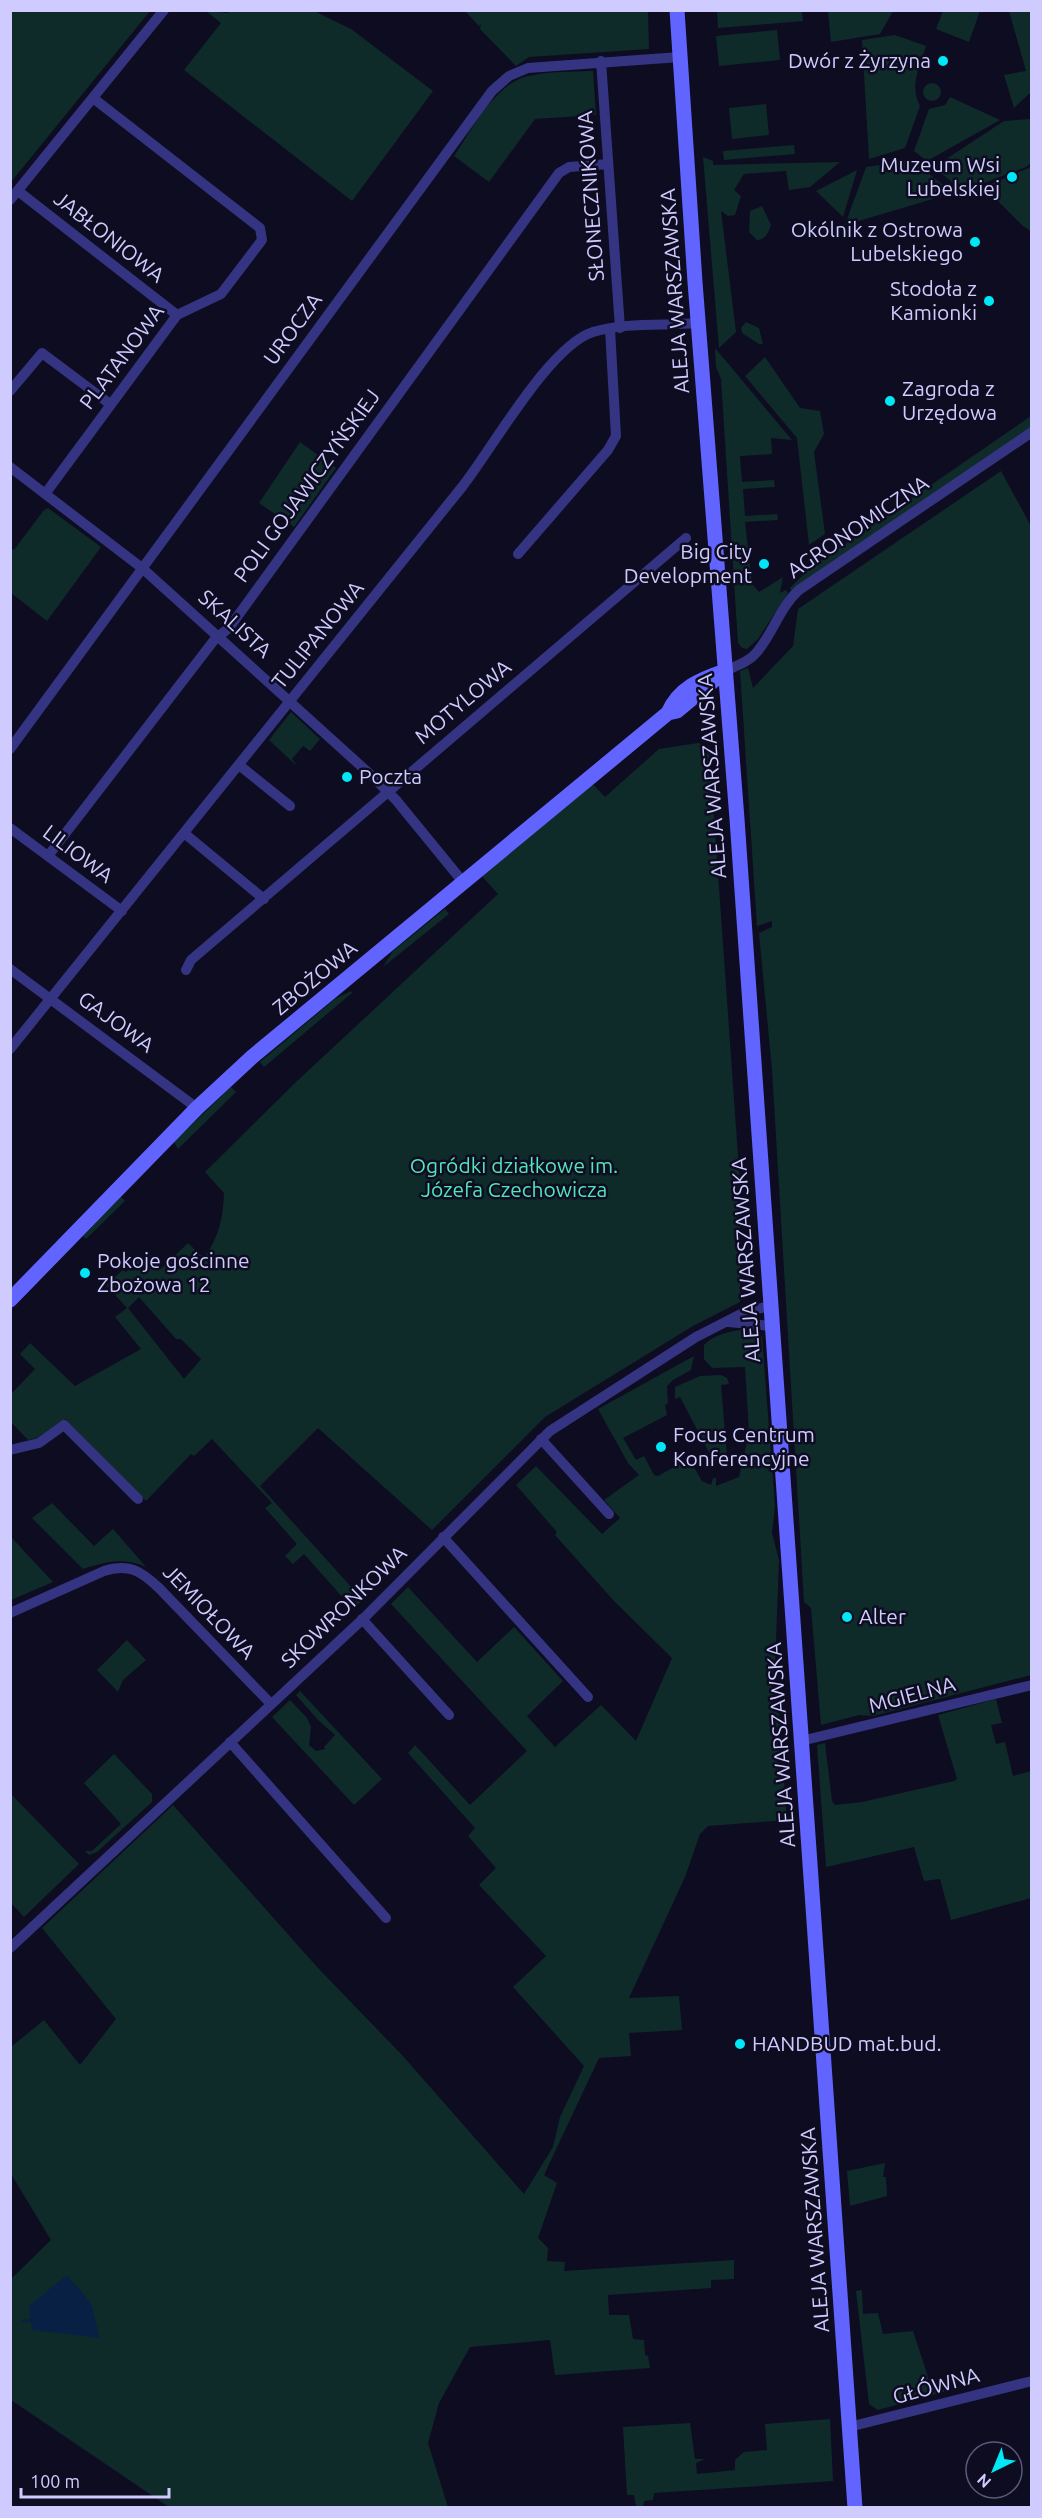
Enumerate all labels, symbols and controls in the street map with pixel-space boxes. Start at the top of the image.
place label: Dwór z Żyrzyna [788,48,931,72]
marker: Dwór z Żyrzyna [936,54,950,68]
street label: SŁONECZNIKOWA [572,110,608,282]
place label: Muzeum Wsi Lubelskiej [880,152,1000,200]
marker: Muzeum Wsi Lubelskiej [1005,170,1019,184]
street label: JABŁONIOWA [50,186,170,287]
street label: ALEJA WARSZAWSKA [655,187,693,394]
place label: Okólnik z Ostrowa Lubelskiego [791,217,963,265]
marker: Okólnik z Ostrowa Lubelskiego [968,235,982,249]
place label: Stodoła z Kamionki [890,276,977,324]
street label: UROCZA [258,288,326,369]
marker: Stodoła z Kamionki [982,294,996,308]
street label: PLATANOWA [74,299,168,413]
place label: Zagroda z Urzędowa [902,376,997,424]
street label: POLI GOJAWICZYŃSKIEJ [228,384,384,586]
marker: Zagroda z Urzędowa [883,394,897,408]
street label: AGRONOMICZNA [782,470,933,582]
place label: Big City Development [624,539,752,587]
marker: Big City Development [757,557,771,571]
street label: TULIPANOWA [267,575,368,693]
street label: SKALISTA [194,584,277,662]
street label: MOTYLOWA [410,654,515,748]
street label: ALEJA WARSZAWSKA [692,672,730,879]
place label: Poczta [359,764,422,788]
marker: Poczta [340,770,354,784]
street label: LILIOWA [39,819,119,887]
street label: ZBOŻOWA [268,935,361,1019]
street label: GAJOWA [74,986,159,1057]
park label: Ogródki działkowe im. Józefa Czechowicza [410,1153,618,1201]
street label: ALEJA WARSZAWSKA [726,1156,764,1363]
place label: Pokoje gościnne Zbożowa 12 [97,1248,250,1296]
marker: Pokoje gościnne Zbożowa 12 [78,1266,92,1280]
place label: Focus Centrum Konferencyjne [673,1422,815,1470]
marker: Focus Centrum Konferencyjne [654,1440,668,1454]
street label: SKOWRONKOWA [276,1540,411,1672]
street label: JEMIOŁOWA [159,1559,261,1664]
place label: Alter [859,1604,906,1628]
marker: Alter [840,1610,854,1624]
street label: ALEJA WARSZAWSKA [761,1641,799,1848]
street label: MGIELNA [866,1671,958,1717]
place label: HANDBUD mat.bud. [752,2031,942,2055]
marker: HANDBUD mat.bud. [733,2037,747,2051]
street label: ALEJA WARSZAWSKA [795,2126,833,2333]
street label: GŁÓWNA [890,2362,982,2408]
north arrow [964,2440,1024,2500]
scale bar [21,2461,170,2499]
text: N [973,2470,994,2492]
text: 100 m [30,2471,80,2491]

